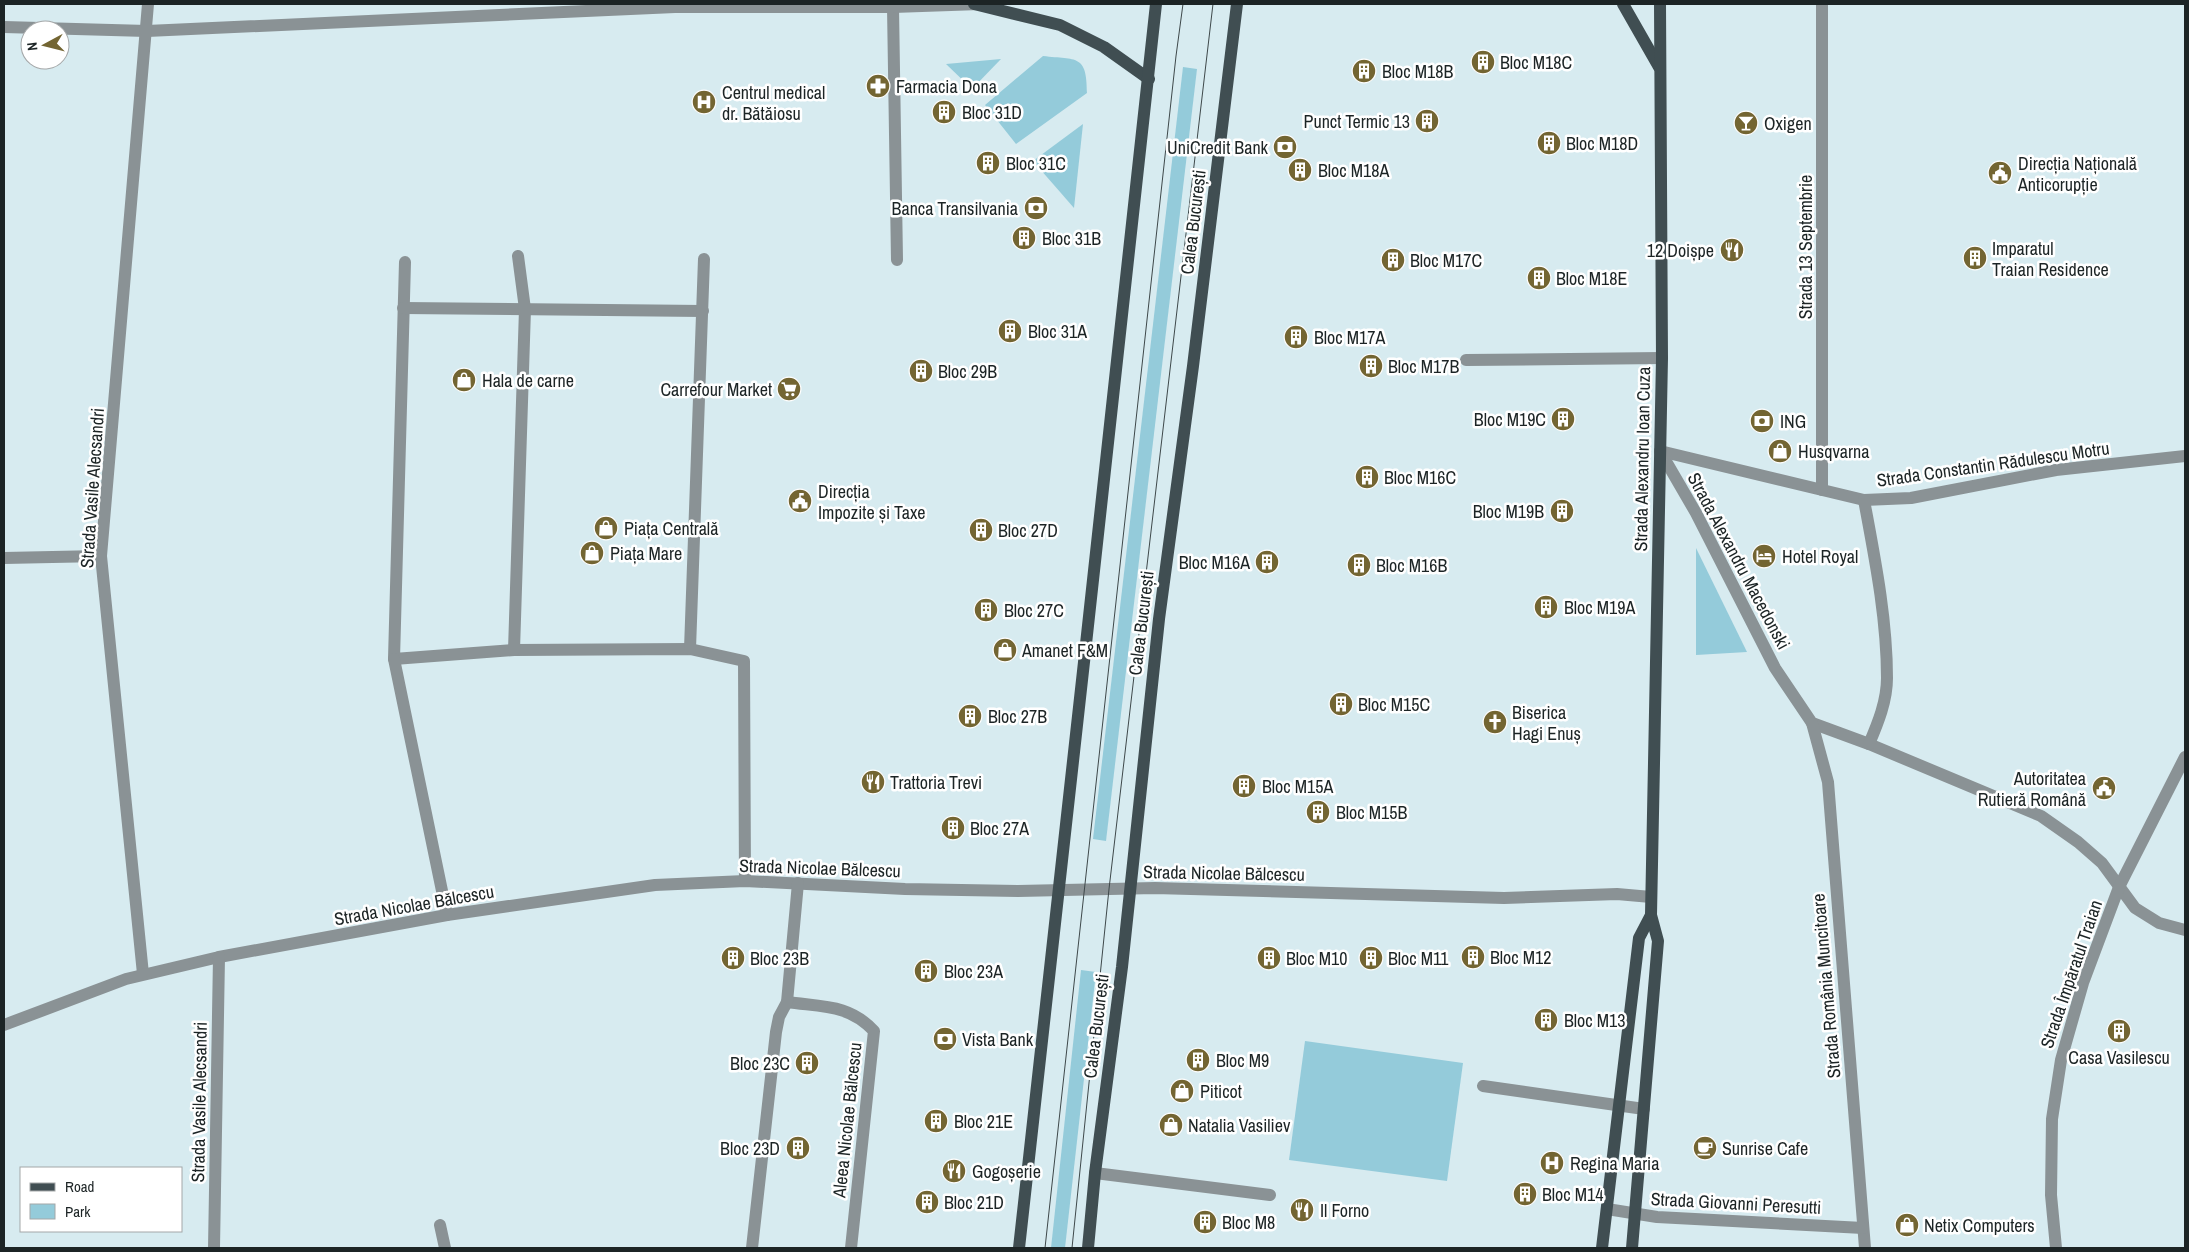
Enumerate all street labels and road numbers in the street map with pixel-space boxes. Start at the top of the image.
street label: Calea București [1174,168,1212,276]
street label: Strada 13 Septembrie [1793,175,1818,319]
street label: Strada Alexandru Ioan Cuza [1628,366,1656,552]
street label: Strada Vasile Alecsandri [74,407,110,569]
street label: Strada Constantin Rădulescu Motru [1875,435,2111,493]
street label: Strada Alexandru Macedonski [1682,468,1796,654]
street label: Calea București [1122,569,1160,677]
street label: Strada Nicolae Bălcescu [739,853,901,883]
street label: Strada Nicolae Bălcescu [1143,859,1305,887]
street label: Strada Nicolae Bălcescu [332,879,496,931]
street label: Strada România Muncitoare [1805,893,1847,1079]
street label: Strada Împăratul Traian [2034,897,2108,1051]
street label: Calea București [1077,972,1115,1080]
street label: Strada Vasile Alecsandri [185,1022,213,1182]
street label: Aleea Nicolae Bălcescu [826,1041,868,1200]
street label: Strada Giovanni Peresutti [1650,1186,1822,1220]

